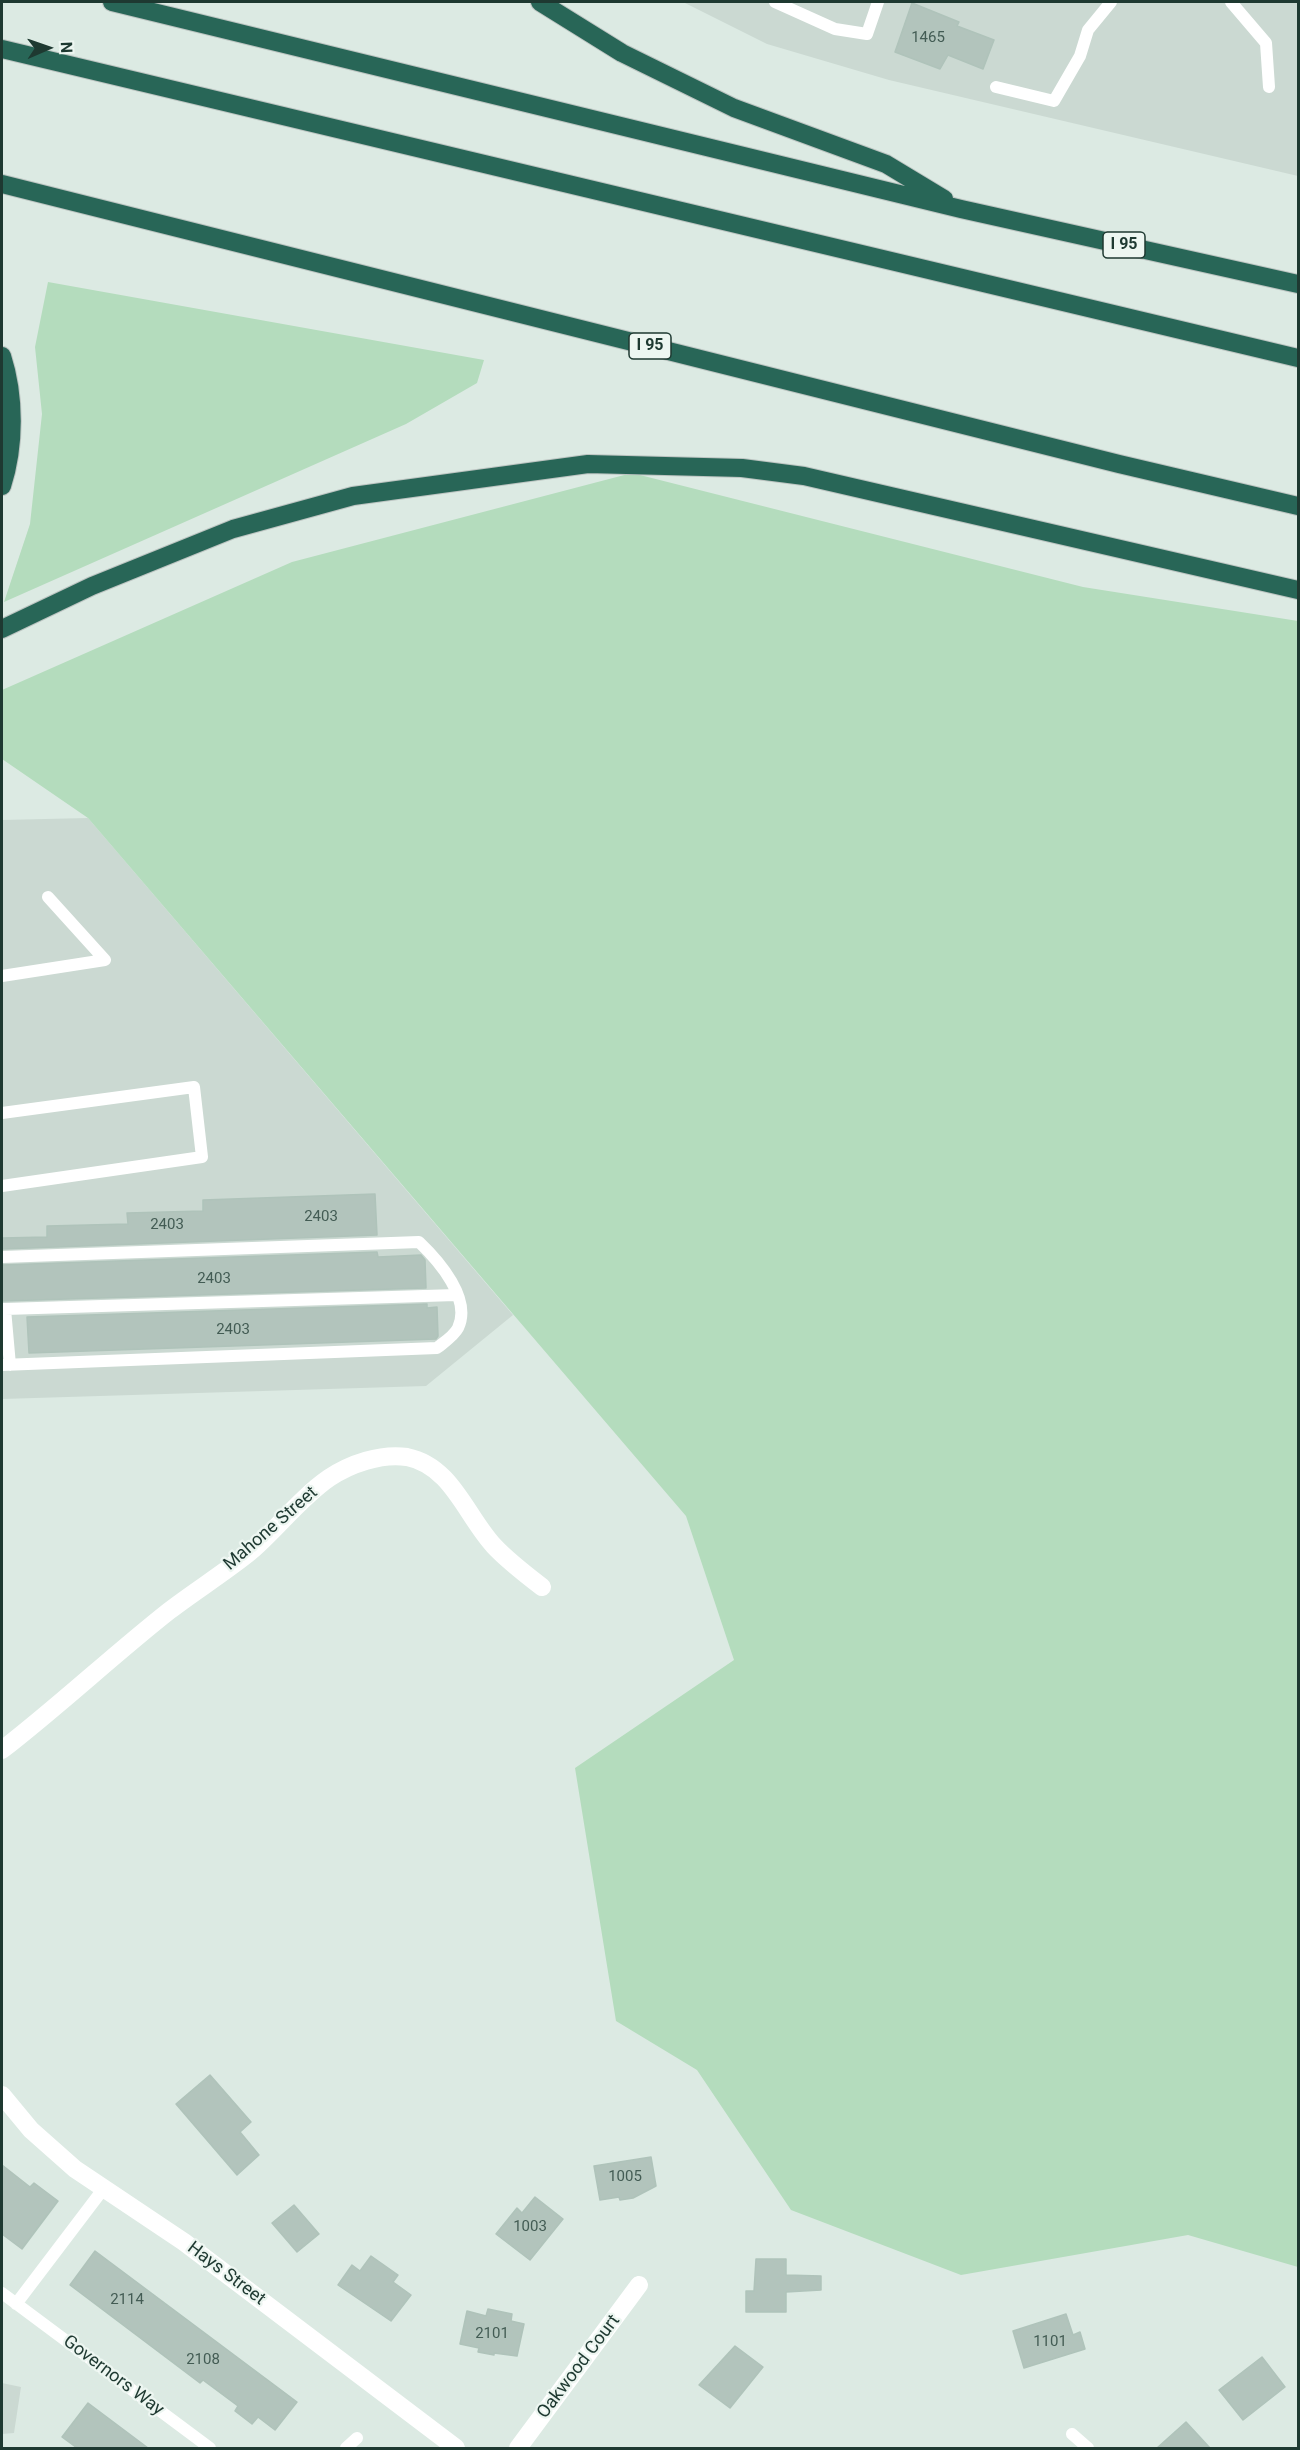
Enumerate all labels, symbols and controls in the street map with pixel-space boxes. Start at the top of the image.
north arrow [18,18,78,78]
house number: 1465 [911,29,945,47]
text: N [57,41,76,53]
road number: I 95 [1103,232,1145,258]
road number: I 95 [629,333,671,359]
house number: 2403 [304,1208,338,1226]
house number: 2403 [150,1216,184,1234]
house number: 2403 [197,1270,231,1288]
house number: 2403 [216,1321,250,1339]
street label: Mahone Street [220,1482,322,1576]
house number: 1005 [608,2168,642,2186]
house number: 1003 [513,2218,547,2236]
street label: Hays Street [183,2238,269,2310]
house number: 2114 [110,2291,144,2309]
street label: Oakwood Court [533,2311,625,2423]
house number: 2101 [475,2325,509,2343]
street label: Governors Way [58,2331,168,2421]
house number: 1101 [1033,2333,1067,2351]
house number: 2108 [186,2351,220,2369]

